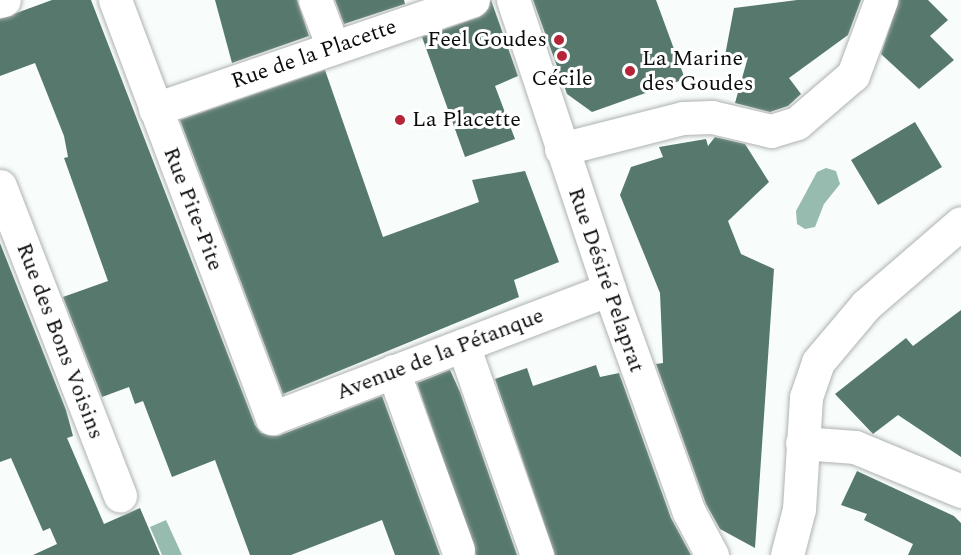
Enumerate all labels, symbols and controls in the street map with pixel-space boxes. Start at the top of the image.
street label: Rue de la Placette [228,13,400,95]
place label: Feel Goudes [427,27,547,53]
marker: Feel Goudes [552,33,566,47]
place label: La Marine des Goudes [642,45,754,96]
marker: Cécile [555,49,569,63]
marker: La Marine des Goudes [623,64,637,78]
place label: Cécile [531,66,593,92]
place label: La Placette [412,107,521,133]
marker: La Placette [393,113,407,127]
street label: Rue Pite-Pite [157,143,229,275]
street label: Rue Désiré Pelaprat [562,184,650,376]
street label: Rue des Bons Voisins [10,239,110,443]
street label: Avenue de la Pétanque [333,302,547,406]

